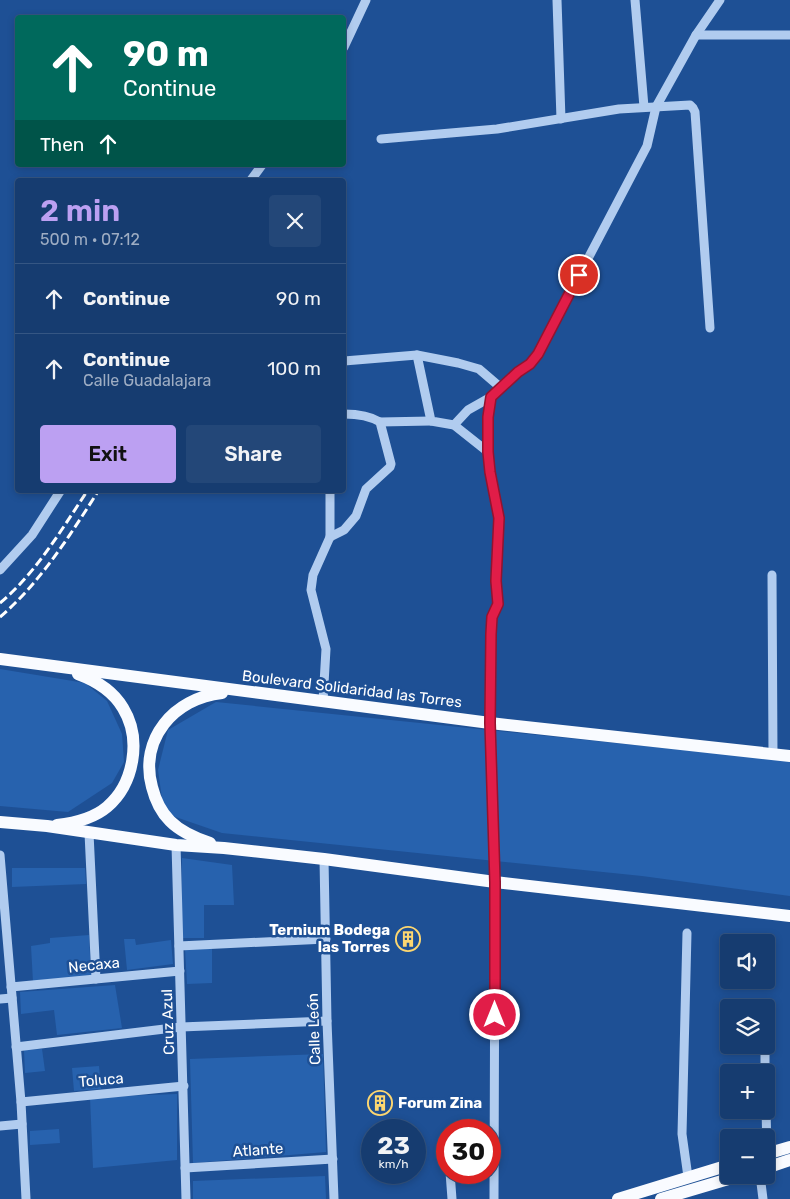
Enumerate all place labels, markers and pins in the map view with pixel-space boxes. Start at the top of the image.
pin [558,254,600,296]
place label: Ternium Bodega las Torres [269,921,390,956]
building icon: Ternium Bodega las Torres [395,926,421,952]
building icon: Forum Zina [367,1090,393,1116]
place label: Forum Zina [398,1094,482,1112]

